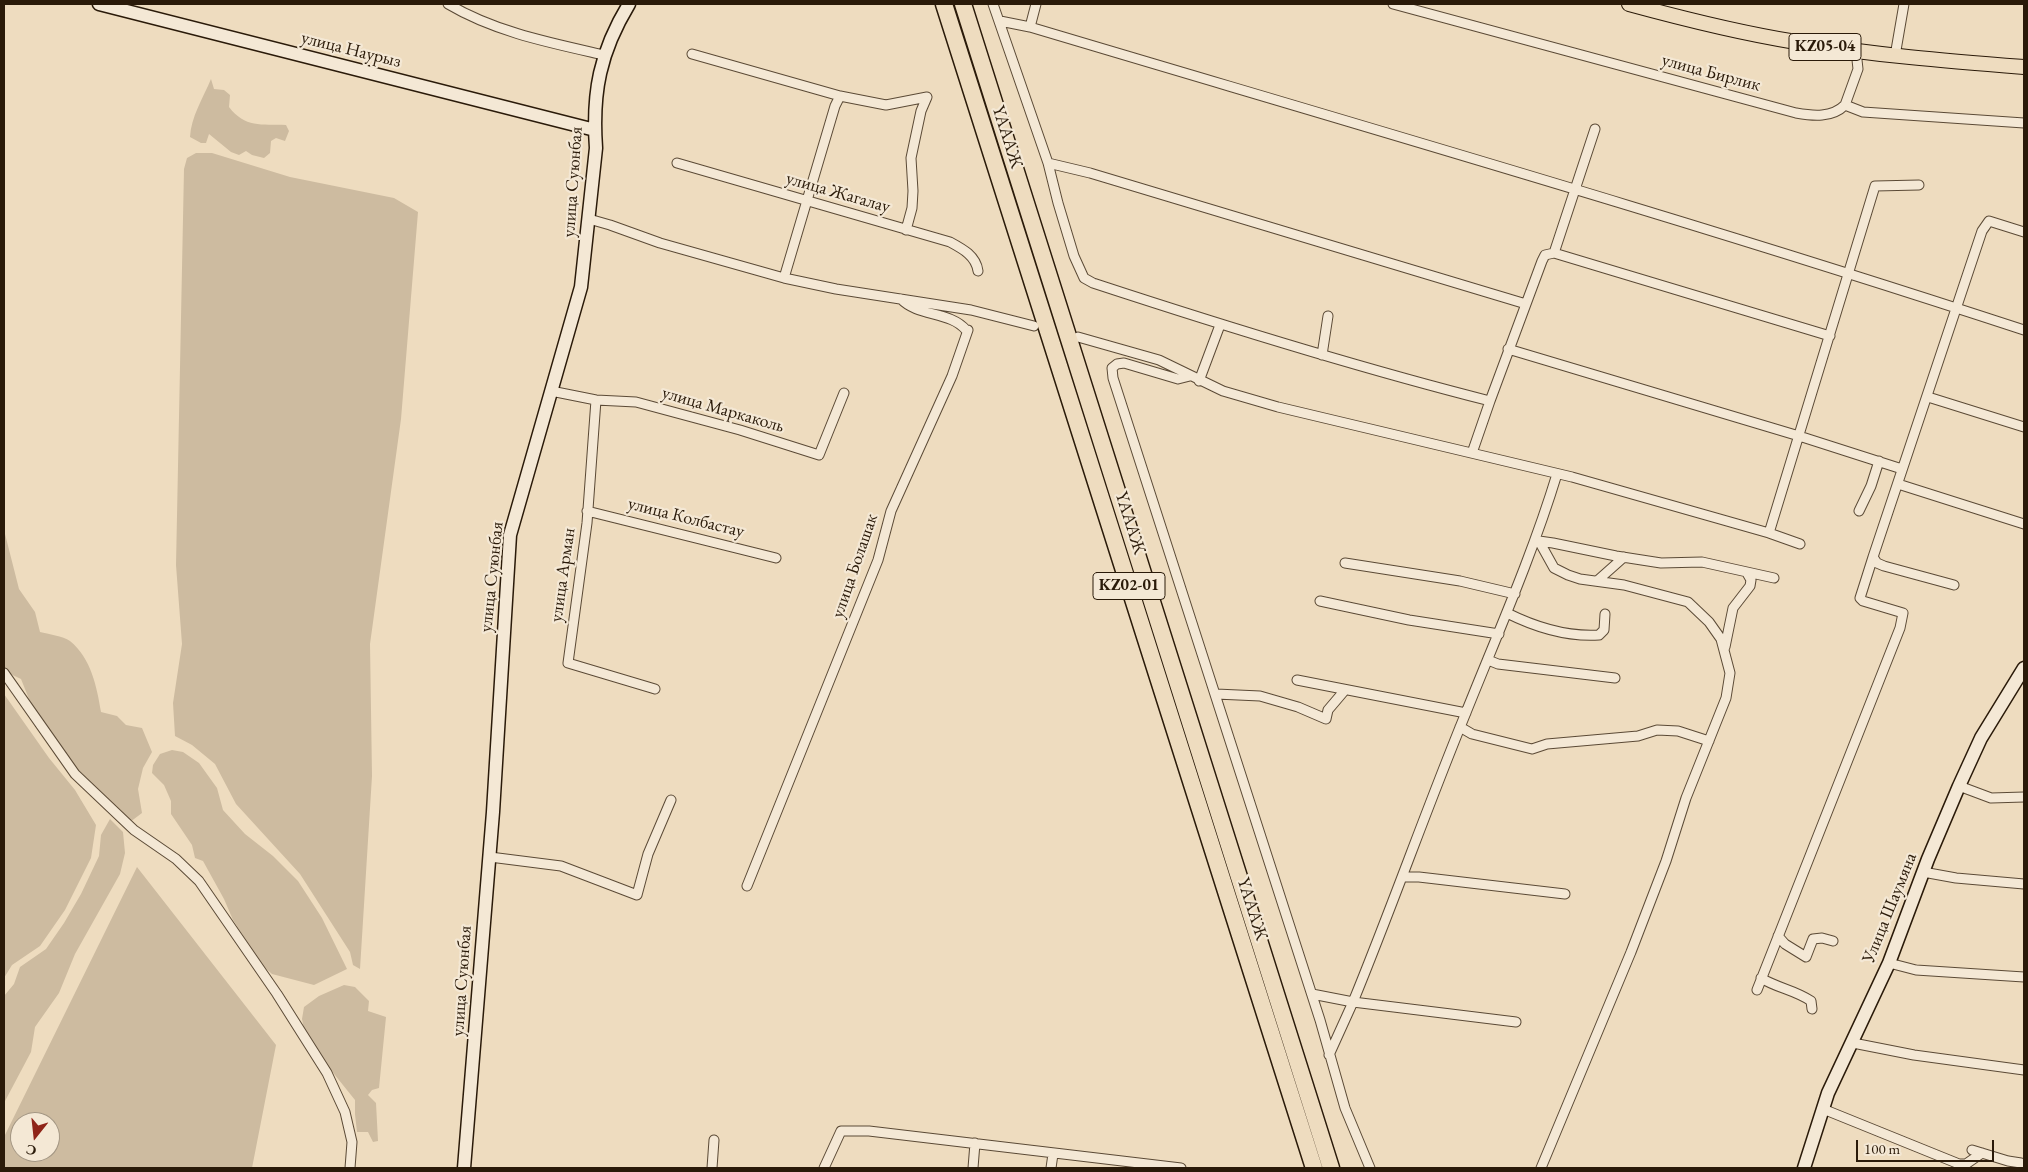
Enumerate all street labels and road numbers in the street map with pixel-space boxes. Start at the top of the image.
street label: улица Наурыз [299,27,403,73]
road number: KZ05-04 [1789,34,1861,61]
street label: улица Бирлик [1659,49,1763,97]
street label: ҮАААЖ [987,103,1027,171]
street label: улица Суюнбая [558,126,588,238]
street label: улица Жагалау [783,168,893,218]
street label: улица Маркаколь [659,382,787,438]
street label: ҮАААЖ [1110,489,1150,557]
street label: улица Колбастау [626,493,746,543]
street label: улица Болашак [827,511,883,621]
street label: улица Суюнбая [475,521,509,633]
street label: улица Арман [546,526,580,624]
road number: KZ02-01 [1093,572,1165,600]
street label: Улица Шаумяна [1858,850,1922,966]
street label: ҮАААЖ [1232,875,1272,943]
street label: улица Суюнбая [447,925,477,1037]

